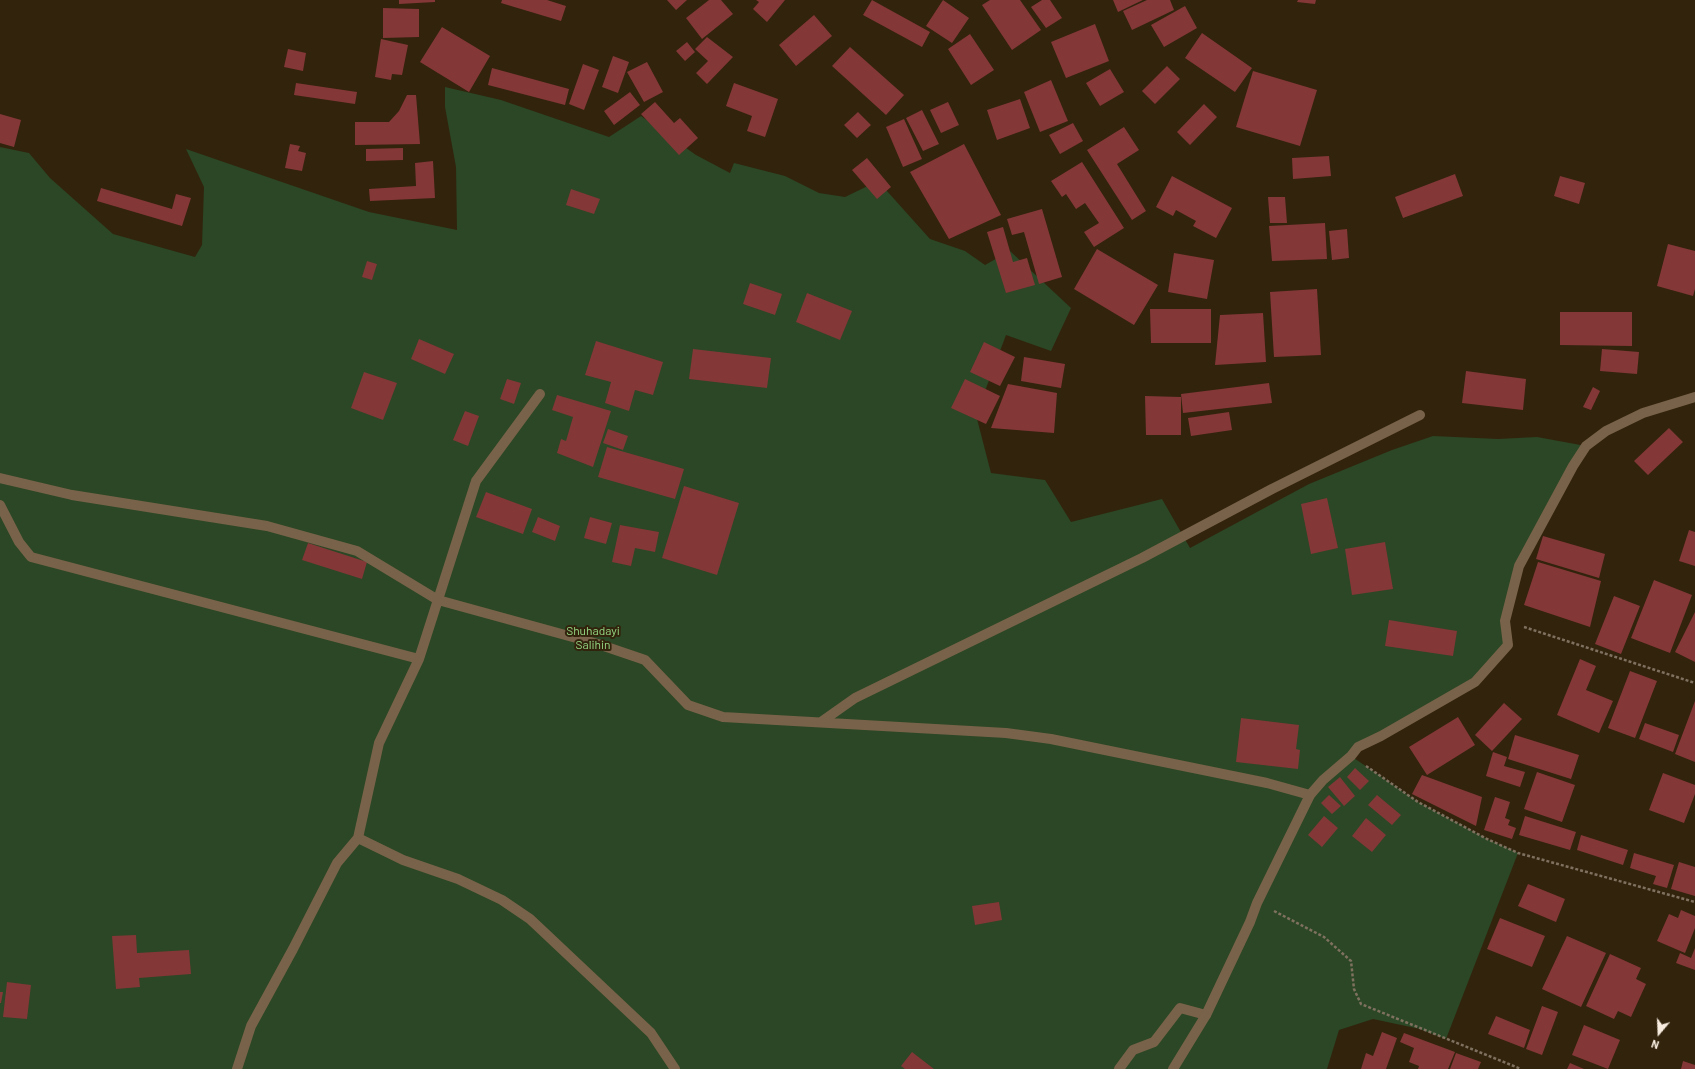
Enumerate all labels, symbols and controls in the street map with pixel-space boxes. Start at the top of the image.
park label: Shuhadayi Salihin [566,624,620,652]
north arrow [1639,1013,1679,1053]
text: N [1649,1037,1661,1052]

